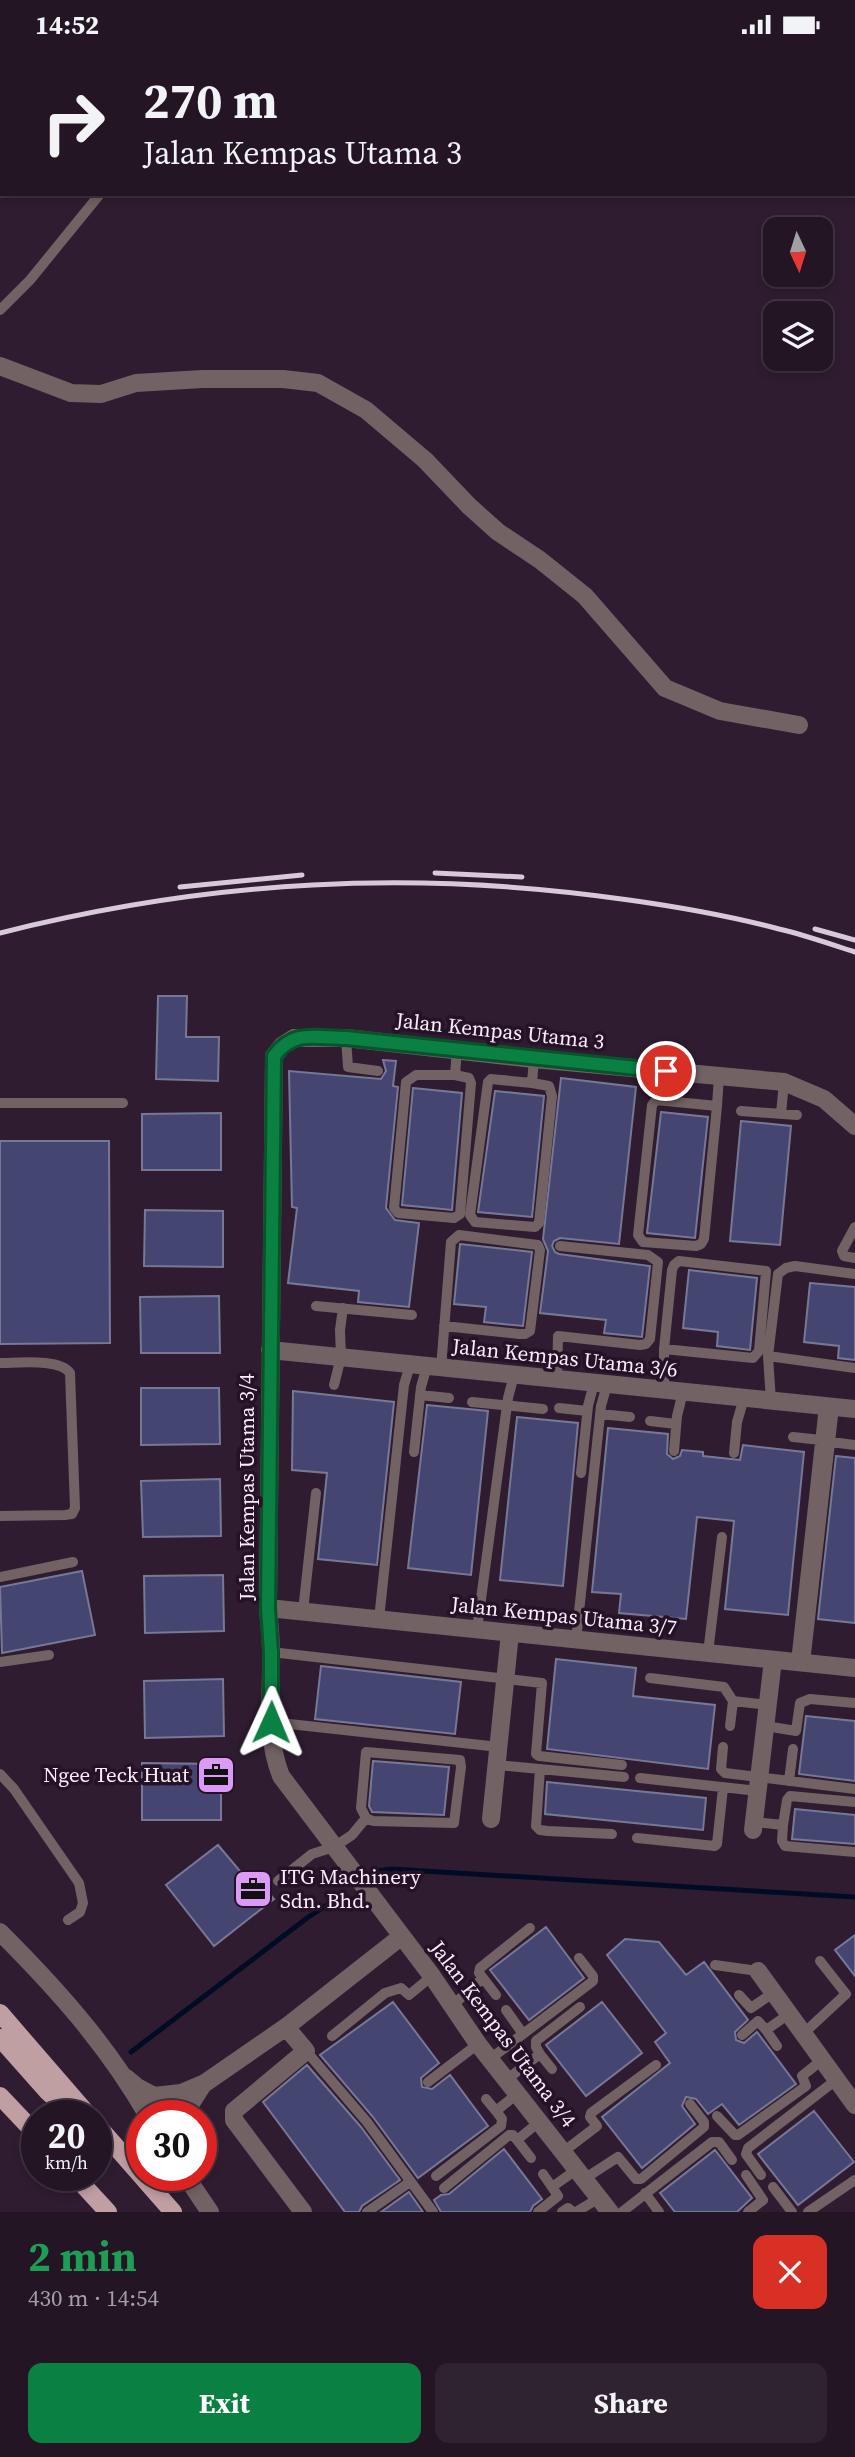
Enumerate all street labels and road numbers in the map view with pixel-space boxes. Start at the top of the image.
street label: Jalan Kempas Utama 3 [393,1005,606,1056]
street label: Jalan Kempas Utama 3/6 [450,1331,679,1384]
street label: Jalan Kempas Utama 3/4 [232,1373,261,1601]
street label: Jalan Kempas Utama 3/7 [449,1589,678,1642]
street label: Jalan Kempas Utama 3/4 [423,1934,584,2133]

